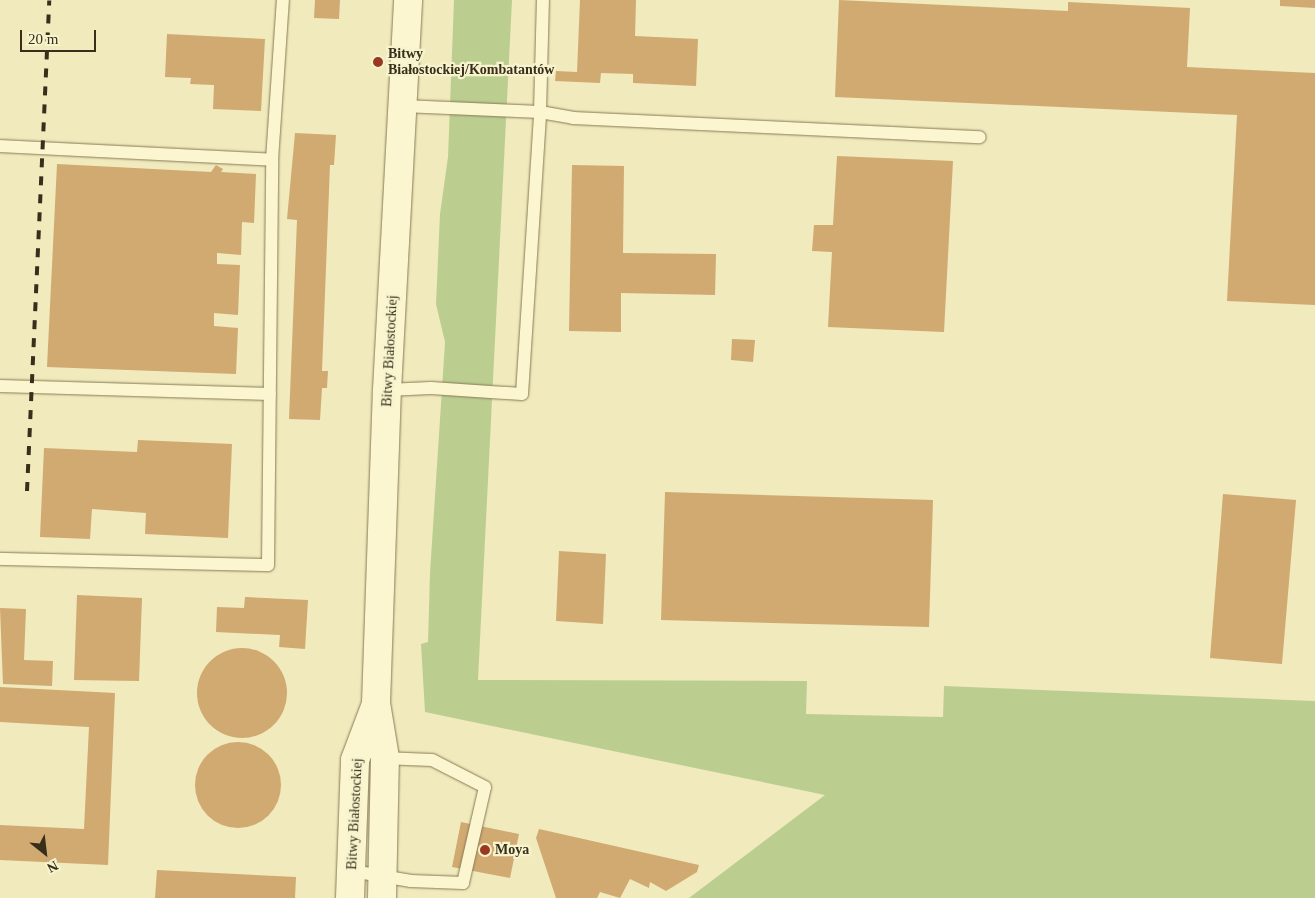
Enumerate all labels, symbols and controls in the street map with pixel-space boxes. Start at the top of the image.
scale bar [22,20,99,52]
text: 20 m [28,31,58,47]
place label: Bitwy Białostockiej/Kombatantów [388,46,554,78]
marker: Bitwy Białostockiej/Kombatantów [372,56,384,68]
street label: Bitwy Białostockiej [379,295,401,407]
street label: Bitwy Białostockiej [344,758,366,870]
north arrow [20,828,70,878]
place label: Moya [495,842,529,858]
marker: Moya [479,844,491,856]
text: N [44,858,61,876]

